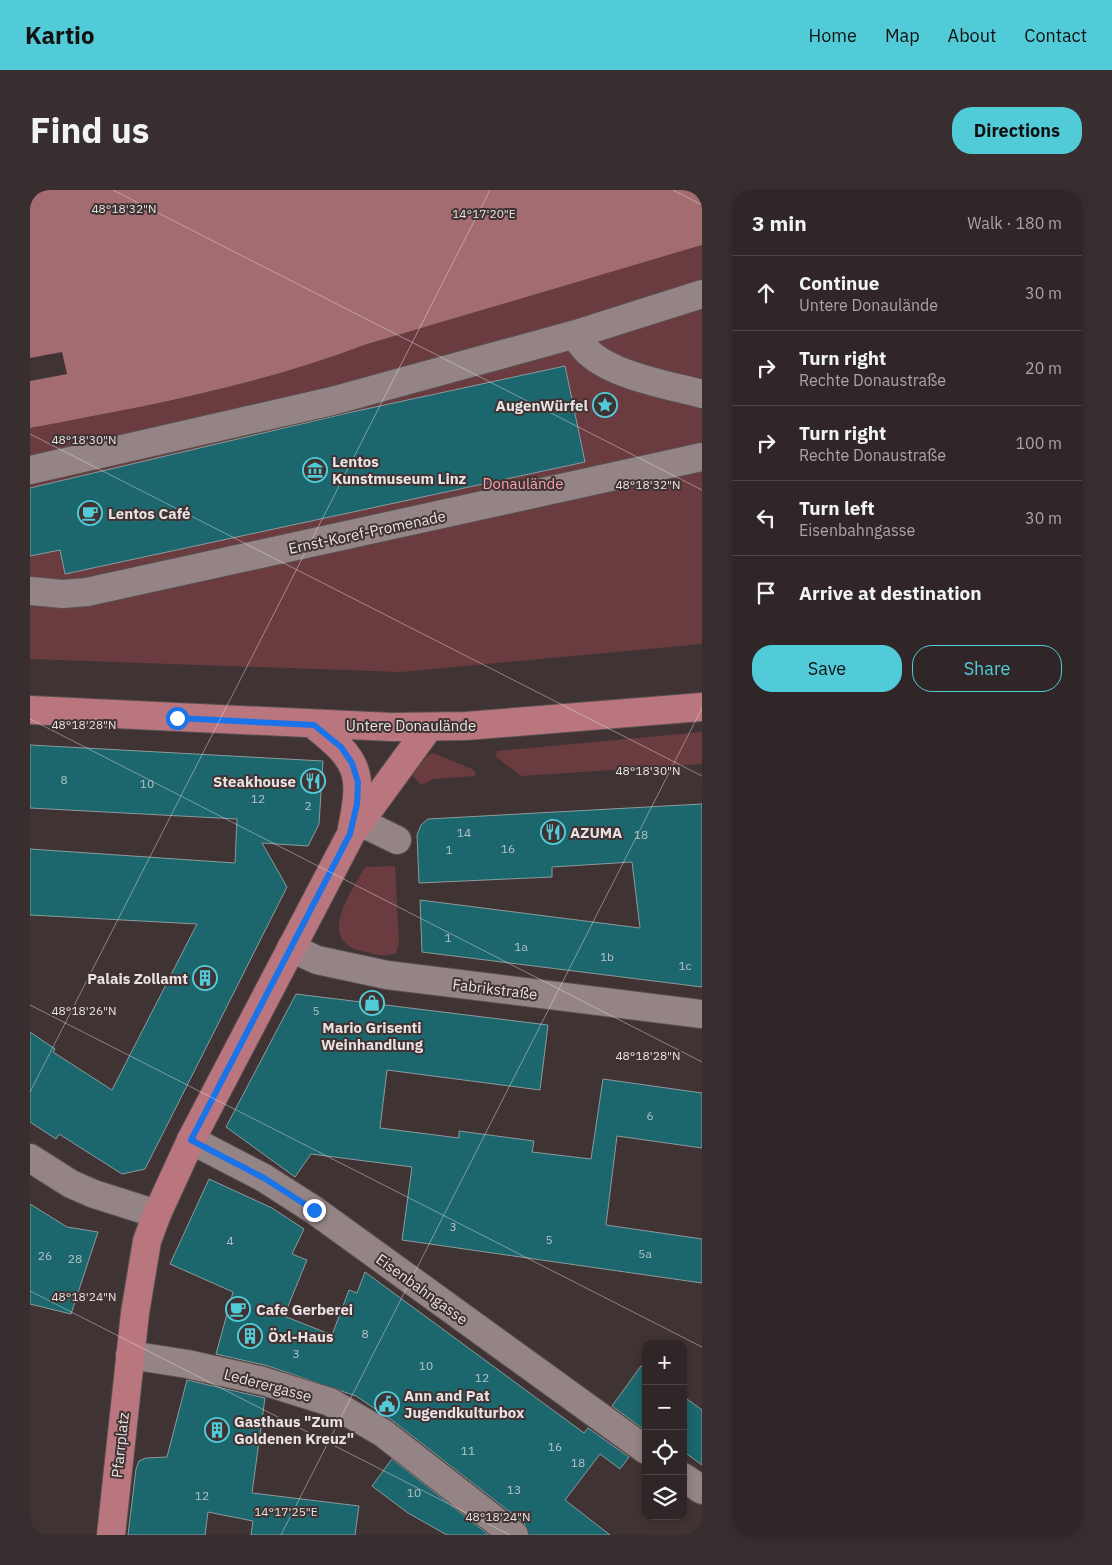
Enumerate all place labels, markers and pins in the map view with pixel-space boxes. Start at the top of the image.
place icon: AugenWürfel [592,392,618,418]
place label: AugenWürfel [496,396,588,415]
place label: Lentos Kunstmuseum Linz [332,452,467,488]
museum icon: Lentos Kunstmuseum Linz [302,457,328,483]
cafe icon: Lentos Café [77,500,103,526]
place label: Lentos Café [108,504,191,523]
restaurant icon: Steakhouse [300,768,326,794]
place label: Steakhouse [213,772,296,791]
restaurant icon: AZUMA [540,819,566,845]
place label: AZUMA [570,823,622,842]
building icon: Palais Zollamt [192,965,218,991]
place label: Palais Zollamt [87,969,188,988]
shop icon: Mario Grisenti Weinhandlung [359,990,385,1016]
place label: Mario Grisenti Weinhandlung [321,1018,424,1054]
cafe icon: Cafe Gerberei [225,1296,251,1322]
place label: Cafe Gerberei [256,1300,353,1319]
building icon: Öxl-Haus [237,1323,263,1349]
place label: Öxl-Haus [268,1327,334,1346]
place label: Ann and Pat Jugendkulturbox [404,1386,525,1422]
public building icon: Ann and Pat Jugendkulturbox [374,1391,400,1417]
place label: Gasthaus "Zum Goldenen Kreuz" [234,1412,354,1448]
building icon: Gasthaus "Zum Goldenen Kreuz" [204,1417,230,1443]

